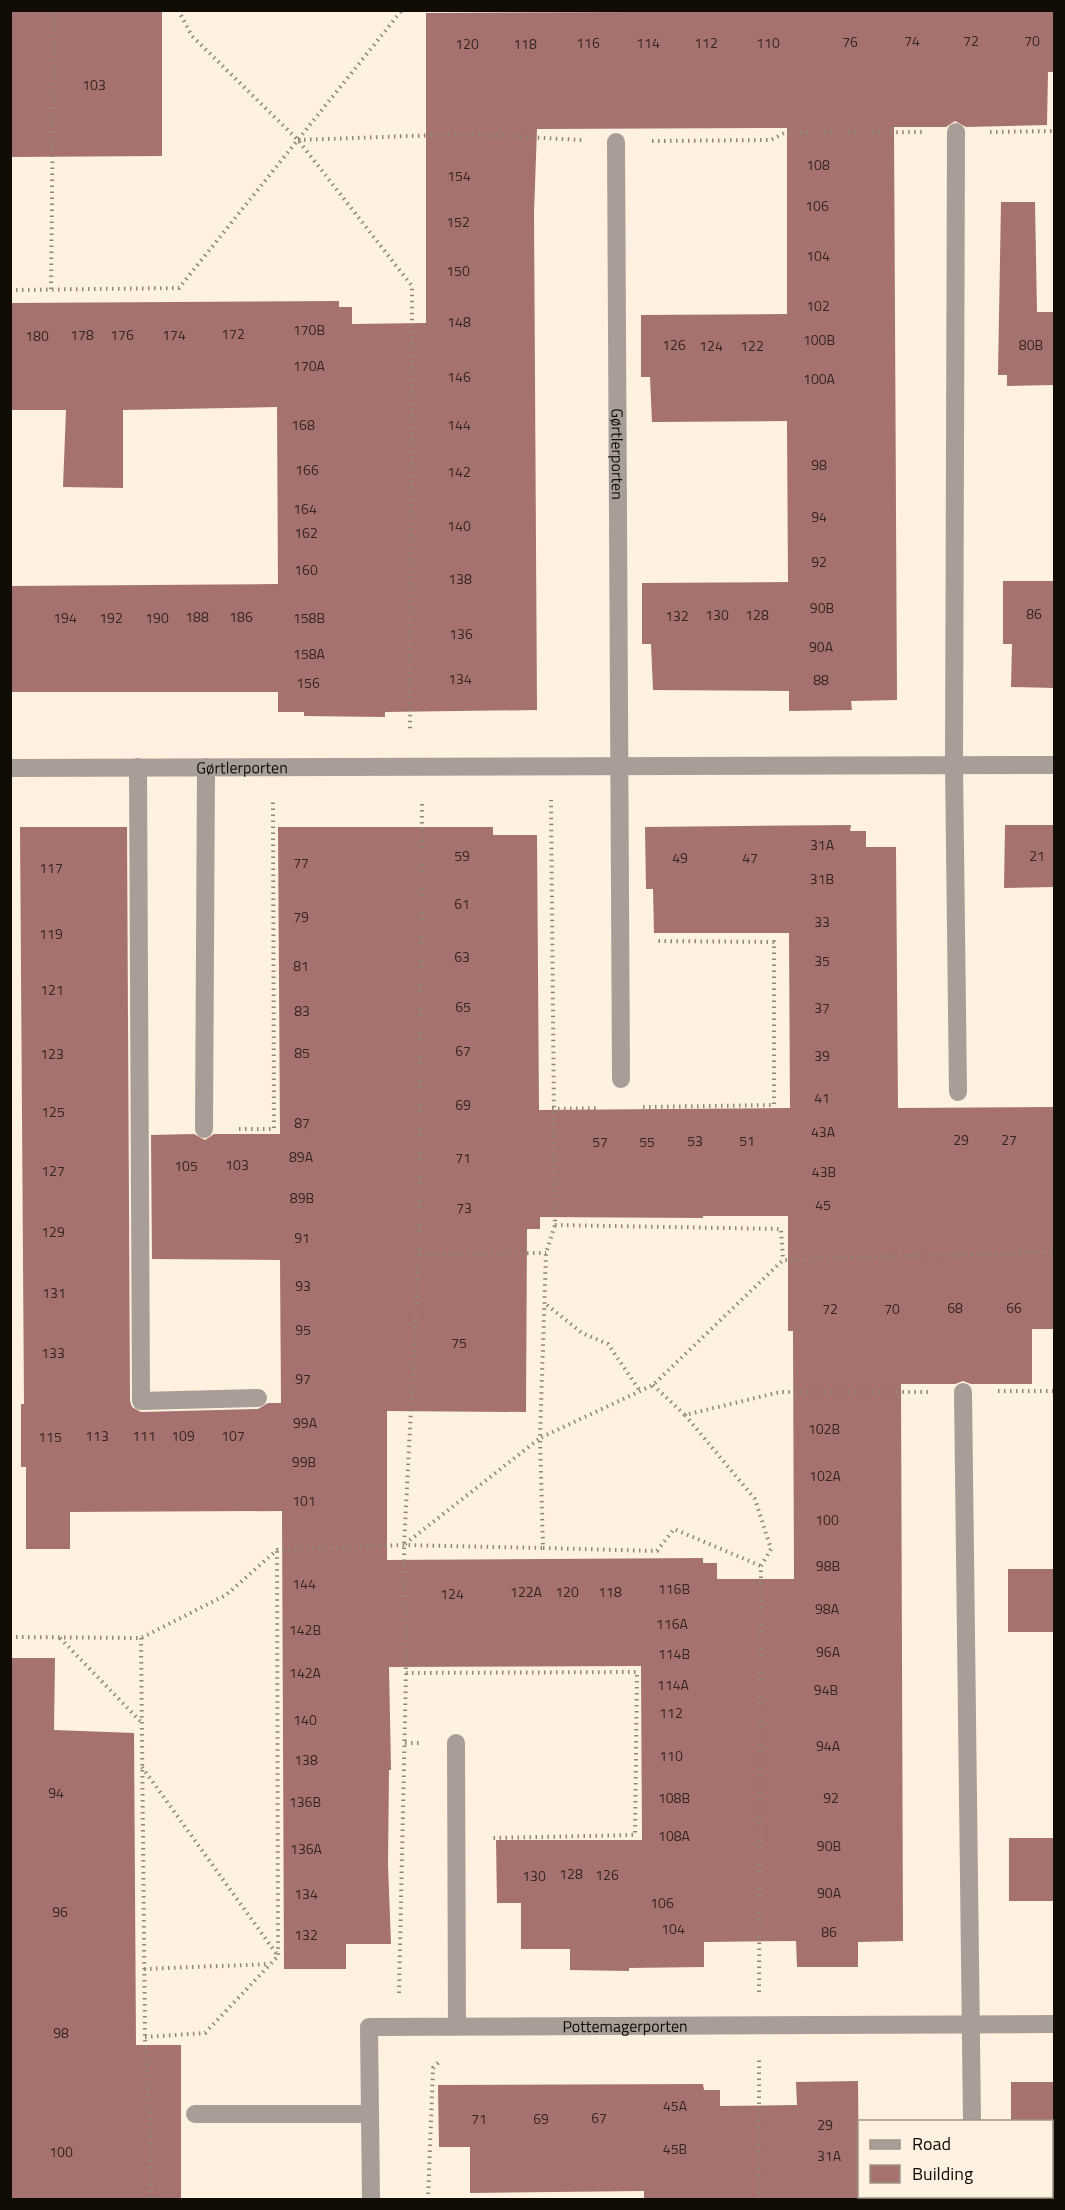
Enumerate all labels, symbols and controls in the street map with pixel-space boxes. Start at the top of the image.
house number: 74 [904,30,920,51]
house number: 72 [963,30,979,51]
house number: 70 [1024,30,1040,51]
house number: 76 [842,31,858,52]
house number: 116 [576,32,600,53]
house number: 114 [636,32,660,53]
house number: 112 [694,32,718,53]
house number: 110 [756,32,780,53]
house number: 120 [455,33,479,54]
house number: 118 [513,33,537,54]
house number: 103 [82,74,106,95]
house number: 108 [806,154,830,175]
house number: 154 [447,165,471,186]
house number: 106 [805,195,829,216]
house number: 152 [446,211,470,232]
house number: 104 [806,245,830,266]
house number: 150 [446,260,470,281]
house number: 102 [806,295,830,316]
house number: 148 [447,311,471,332]
house number: 170B [293,319,325,340]
house number: 172 [221,323,245,344]
house number: 178 [70,324,94,345]
house number: 176 [110,324,134,345]
house number: 174 [162,324,186,345]
house number: 180 [25,325,49,346]
house number: 100B [803,329,835,350]
house number: 126 [662,334,686,355]
house number: 80B [1019,334,1043,355]
house number: 124 [699,335,723,356]
house number: 122 [740,335,764,356]
house number: 170A [293,355,326,376]
house number: 146 [447,366,471,387]
house number: 100A [803,368,836,389]
street label: Gørtlerporten [605,408,630,500]
house number: 168 [291,414,315,435]
house number: 144 [447,414,471,435]
house number: 98 [811,454,827,475]
house number: 166 [295,459,319,480]
house number: 142 [447,461,471,482]
house number: 164 [293,498,317,519]
house number: 94 [811,506,827,527]
house number: 140 [447,515,471,536]
house number: 162 [294,522,318,543]
house number: 92 [811,551,827,572]
house number: 160 [294,559,318,580]
house number: 138 [448,568,472,589]
house number: 90B [810,597,834,618]
house number: 86 [1026,603,1042,624]
house number: 130 [705,604,729,625]
house number: 128 [745,604,769,625]
house number: 132 [665,605,689,626]
house number: 188 [185,606,209,627]
house number: 186 [229,606,253,627]
house number: 194 [53,607,77,628]
house number: 192 [99,607,123,628]
house number: 190 [145,607,169,628]
house number: 158B [293,607,325,628]
house number: 136 [449,623,473,644]
house number: 90A [809,636,834,657]
house number: 158A [293,643,326,664]
house number: 134 [448,668,472,689]
house number: 88 [813,669,829,690]
house number: 156 [296,672,320,693]
street label: Gørtlerporten [196,755,288,779]
house number: 31A [810,834,835,855]
house number: 59 [454,845,470,866]
house number: 21 [1029,845,1045,866]
house number: 49 [672,847,688,868]
house number: 47 [742,847,758,868]
house number: 77 [293,852,309,873]
house number: 117 [39,857,63,878]
house number: 31B [810,868,834,889]
house number: 61 [454,893,470,914]
house number: 79 [293,906,309,927]
house number: 33 [814,911,830,932]
house number: 119 [39,923,63,944]
house number: 63 [454,946,470,967]
house number: 35 [814,950,830,971]
house number: 81 [293,955,309,976]
house number: 121 [40,979,64,1000]
house number: 65 [455,996,471,1017]
house number: 37 [814,997,830,1018]
house number: 83 [294,1000,310,1021]
house number: 67 [455,1040,471,1061]
house number: 85 [294,1042,310,1063]
house number: 123 [40,1043,64,1064]
house number: 39 [814,1045,830,1066]
house number: 41 [814,1087,830,1108]
house number: 69 [455,1094,471,1115]
house number: 125 [41,1101,65,1122]
house number: 87 [294,1112,310,1133]
house number: 43A [811,1121,836,1142]
house number: 29 [953,1129,969,1150]
house number: 27 [1001,1129,1017,1150]
house number: 53 [687,1130,703,1151]
house number: 51 [739,1130,755,1151]
house number: 57 [592,1131,608,1152]
house number: 55 [639,1131,655,1152]
house number: 89A [289,1146,314,1167]
house number: 71 [455,1147,471,1168]
house number: 103 [225,1154,249,1175]
house number: 105 [174,1155,198,1176]
house number: 127 [41,1160,65,1181]
house number: 43B [812,1161,836,1182]
house number: 89B [290,1187,314,1208]
house number: 45 [815,1194,831,1215]
house number: 73 [456,1197,472,1218]
house number: 129 [41,1221,65,1242]
house number: 91 [294,1227,310,1248]
house number: 93 [295,1275,311,1296]
house number: 131 [42,1282,66,1303]
house number: 68 [947,1297,963,1318]
house number: 66 [1006,1297,1022,1318]
house number: 72 [822,1298,838,1319]
house number: 70 [884,1298,900,1319]
house number: 95 [295,1319,311,1340]
house number: 75 [451,1332,467,1353]
house number: 133 [41,1342,65,1363]
house number: 97 [295,1368,311,1389]
house number: 99A [293,1412,318,1433]
house number: 102B [808,1418,840,1439]
house number: 113 [85,1425,109,1446]
house number: 111 [132,1425,156,1446]
house number: 109 [171,1425,195,1446]
house number: 107 [221,1425,245,1446]
house number: 115 [38,1426,62,1447]
house number: 99B [292,1451,316,1472]
house number: 102A [809,1465,842,1486]
house number: 101 [292,1490,316,1511]
house number: 100 [815,1509,839,1530]
house number: 98B [816,1555,840,1576]
house number: 144 [292,1573,316,1594]
house number: 116B [658,1578,690,1599]
house number: 122A [510,1581,543,1602]
house number: 120 [555,1581,579,1602]
house number: 118 [598,1581,622,1602]
house number: 124 [440,1583,464,1604]
house number: 98A [815,1598,840,1619]
house number: 116A [656,1613,689,1634]
house number: 142B [289,1619,321,1640]
house number: 96A [816,1641,841,1662]
house number: 114B [658,1643,690,1664]
house number: 142A [289,1662,322,1683]
house number: 114A [657,1674,690,1695]
house number: 94B [814,1679,838,1700]
house number: 112 [659,1702,683,1723]
house number: 140 [293,1709,317,1730]
house number: 94A [816,1735,841,1756]
house number: 110 [659,1745,683,1766]
house number: 138 [294,1749,318,1770]
house number: 94 [48,1782,64,1803]
house number: 108B [658,1787,690,1808]
house number: 92 [823,1787,839,1808]
house number: 136B [289,1791,321,1812]
house number: 108A [658,1825,691,1846]
house number: 90B [817,1835,841,1856]
house number: 136A [290,1838,323,1859]
house number: 128 [559,1863,583,1884]
house number: 126 [595,1864,619,1885]
house number: 130 [522,1865,546,1886]
house number: 90A [817,1882,842,1903]
house number: 134 [294,1883,318,1904]
house number: 106 [650,1892,674,1913]
house number: 96 [52,1901,68,1922]
house number: 104 [661,1918,685,1939]
house number: 86 [821,1921,837,1942]
house number: 132 [294,1924,318,1945]
street label: Pottemagerporten [562,2014,688,2038]
house number: 98 [53,2022,69,2043]
house number: 45A [663,2095,688,2116]
house number: 67 [591,2107,607,2128]
house number: 71 [471,2108,487,2129]
house number: 69 [533,2108,549,2129]
house number: 29 [817,2114,833,2135]
legend [858,2120,1053,2198]
text: Road [912,2130,951,2157]
house number: 45B [663,2138,687,2159]
house number: 100 [49,2141,73,2162]
house number: 31A [817,2145,842,2166]
text: Building [912,2160,973,2187]

